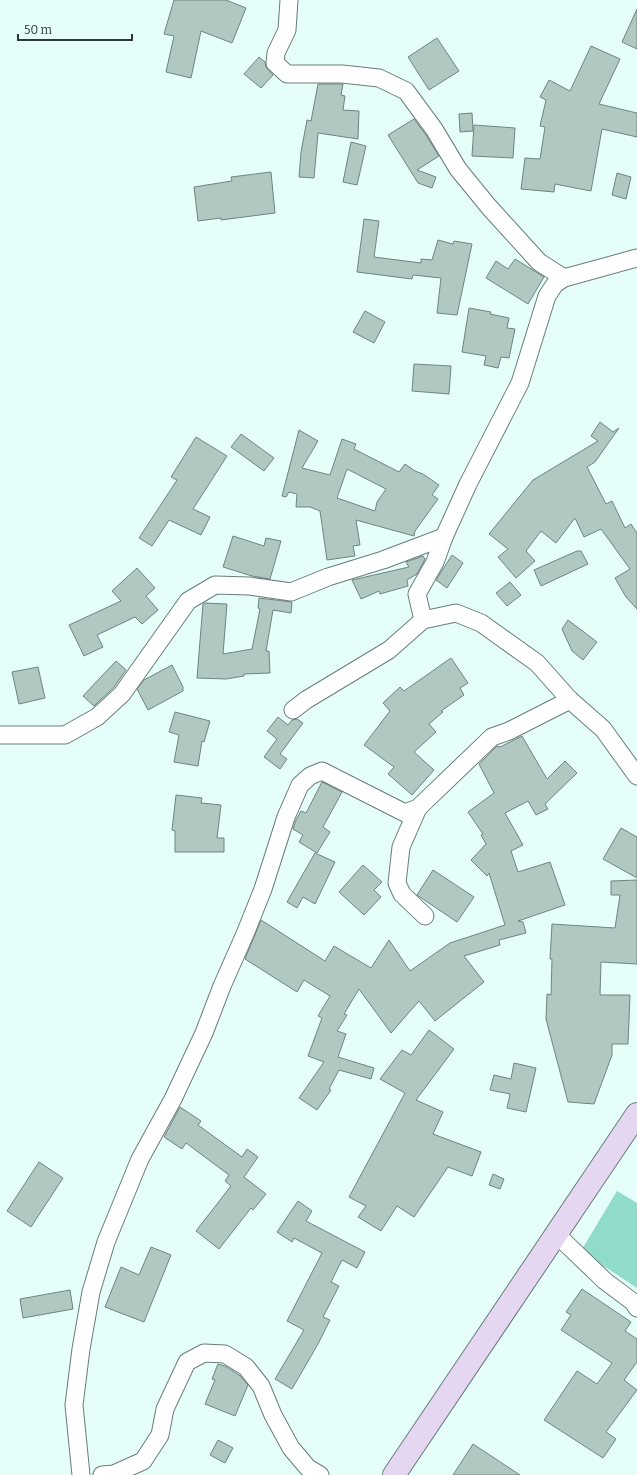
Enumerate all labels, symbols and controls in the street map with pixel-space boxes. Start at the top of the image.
scale bar [18,16,132,42]
text: 50 m [24,23,53,37]

